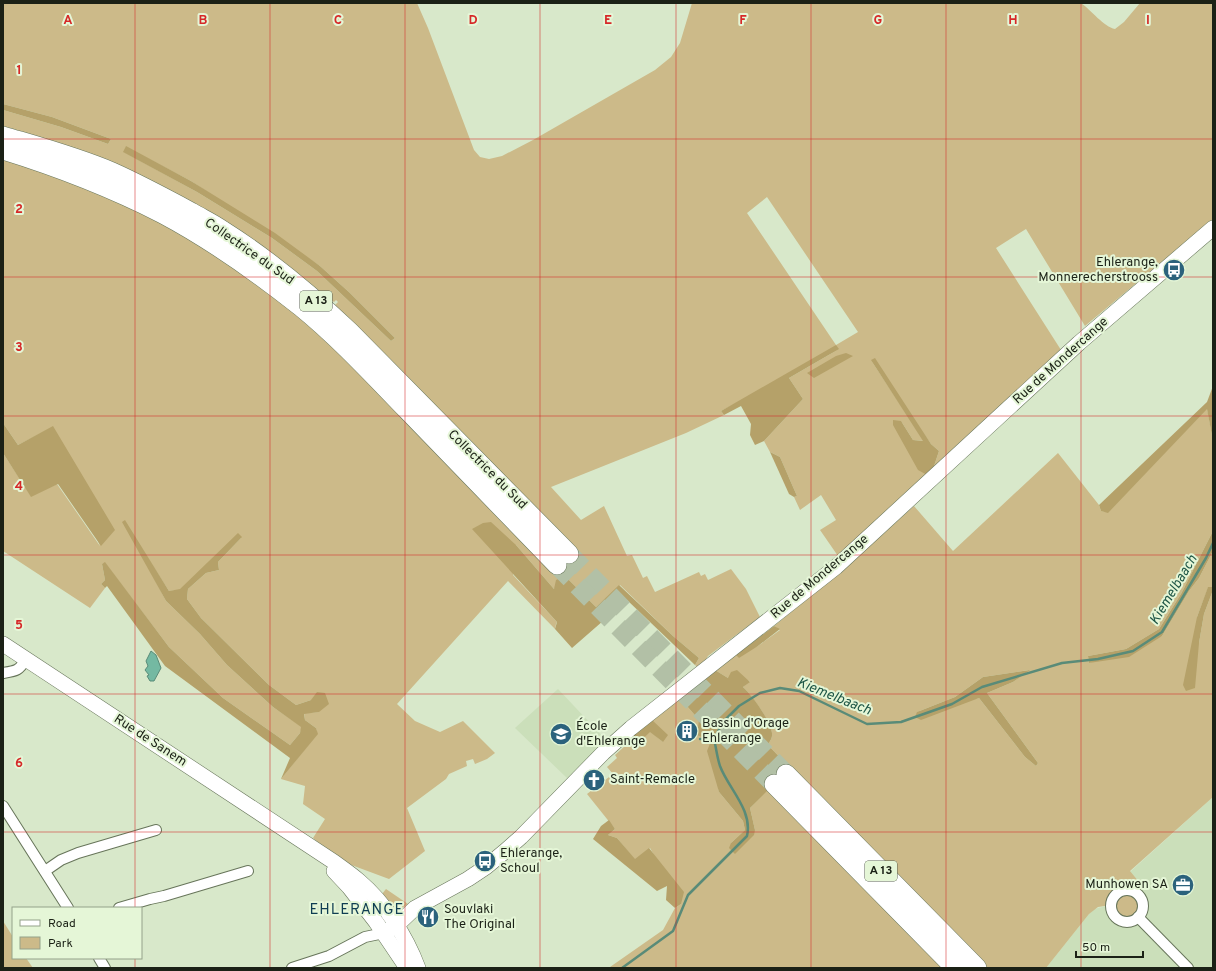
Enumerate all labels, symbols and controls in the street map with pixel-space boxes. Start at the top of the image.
text: A [63,13,73,29]
text: B [199,13,208,29]
text: C [334,13,342,29]
text: D [468,13,478,29]
text: E [604,13,612,29]
text: F [739,13,747,29]
text: G [874,13,883,29]
text: H [1008,13,1018,29]
text: I [1146,13,1150,29]
text: 1 [16,63,22,79]
text: 2 [15,202,23,218]
street label: Collectrice du Sud [201,215,297,289]
place label: Ehlerange, Monnerecherstrooss [1038,255,1158,286]
bus stop icon: Ehlerange, Monnerecherstrooss [1161,257,1187,283]
road number: A 13 [300,291,332,311]
street label: Rue de Mondercange [1010,314,1112,408]
text: 3 [15,340,23,356]
street label: Collectrice du Sud [444,427,530,513]
text: 4 [15,479,23,495]
street label: Rue de Mondercange [768,531,872,623]
water label: Kiemelbaach [1147,552,1202,628]
text: 5 [15,618,23,634]
water label: Kiemelbaach [794,674,874,720]
street label: Rue de Sanem [111,712,189,770]
place label: Bassin d'Orage Ehlerange [702,716,789,747]
place label: École d'Ehlerange [576,717,645,750]
building icon: Bassin d'Orage Ehlerange [674,718,700,744]
school or university icon: École d'Ehlerange [548,721,574,747]
text: 6 [15,756,23,772]
church icon: Saint-Remacle [581,767,607,793]
place label: Saint-Remacle [610,772,695,788]
place label: Ehlerange, Schoul [500,846,562,877]
bus stop icon: Ehlerange, Schoul [472,848,498,874]
road number: A 13 [865,861,897,881]
office icon: Munhowen SA [1170,872,1196,898]
place label: Munhowen SA [1085,877,1168,893]
district label: EHLERANGE [309,901,405,920]
place label: Souvlaki The Original [444,902,515,933]
restaurant icon: Souvlaki The Original [415,904,441,930]
legend [12,907,142,959]
text: Road [48,916,76,932]
scale bar [1076,933,1143,959]
text: Park [48,936,73,952]
text: 50 m [1082,940,1110,956]

